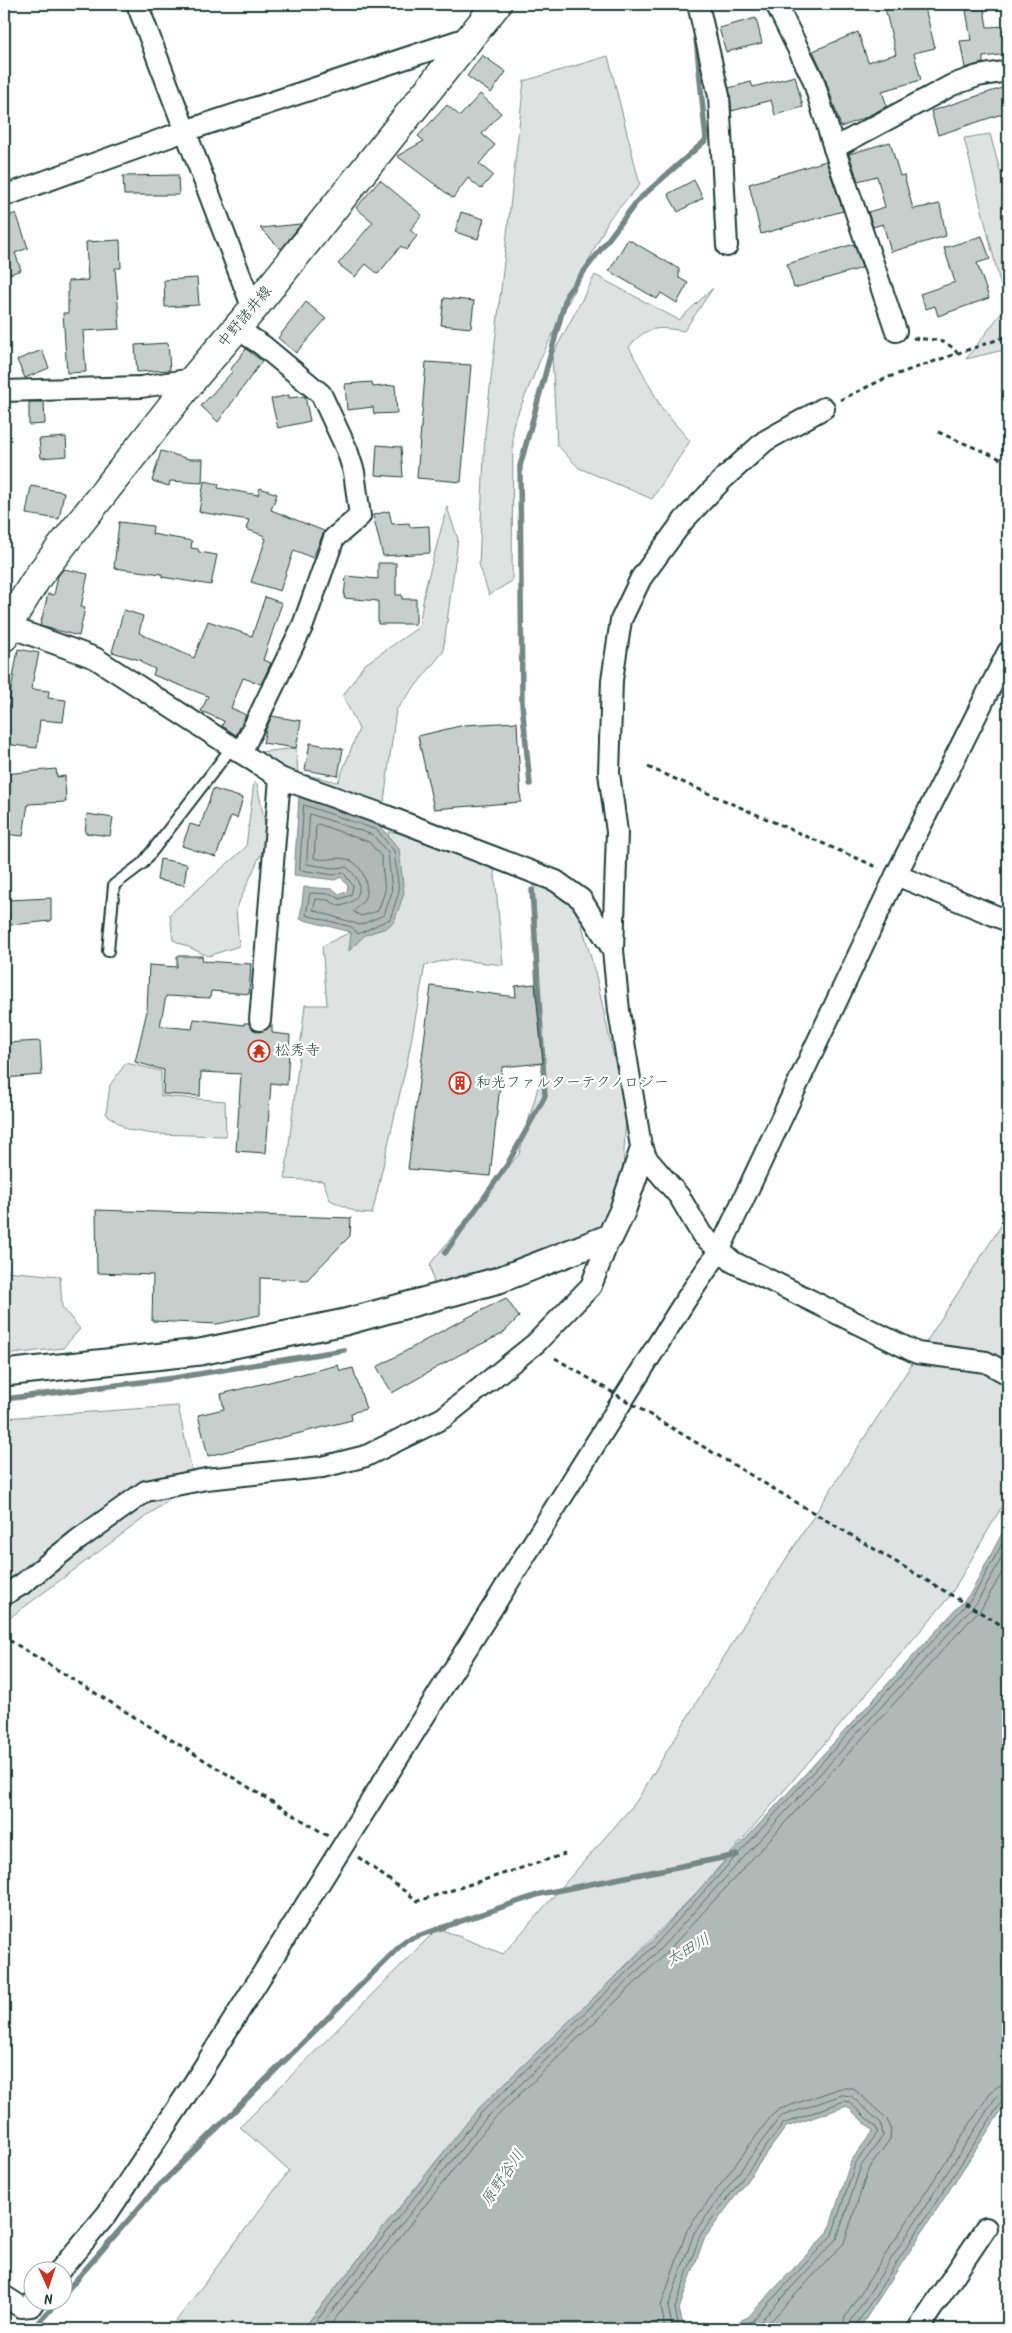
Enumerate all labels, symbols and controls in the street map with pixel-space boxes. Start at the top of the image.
street label: 中野諸井線 [212,281,278,353]
temple icon: 松秀寺 [247,1039,271,1063]
place label: 松秀寺 [275,1039,320,1063]
building icon: 和光ファルターテクノロジー [448,1071,472,1095]
place label: 和光ファルターテクノロジー [476,1071,669,1095]
water label: 太田川 [661,1927,715,1973]
water label: 原野谷川 [475,2144,531,2212]
north arrow [22,2260,72,2310]
text: N [43,2287,54,2309]

